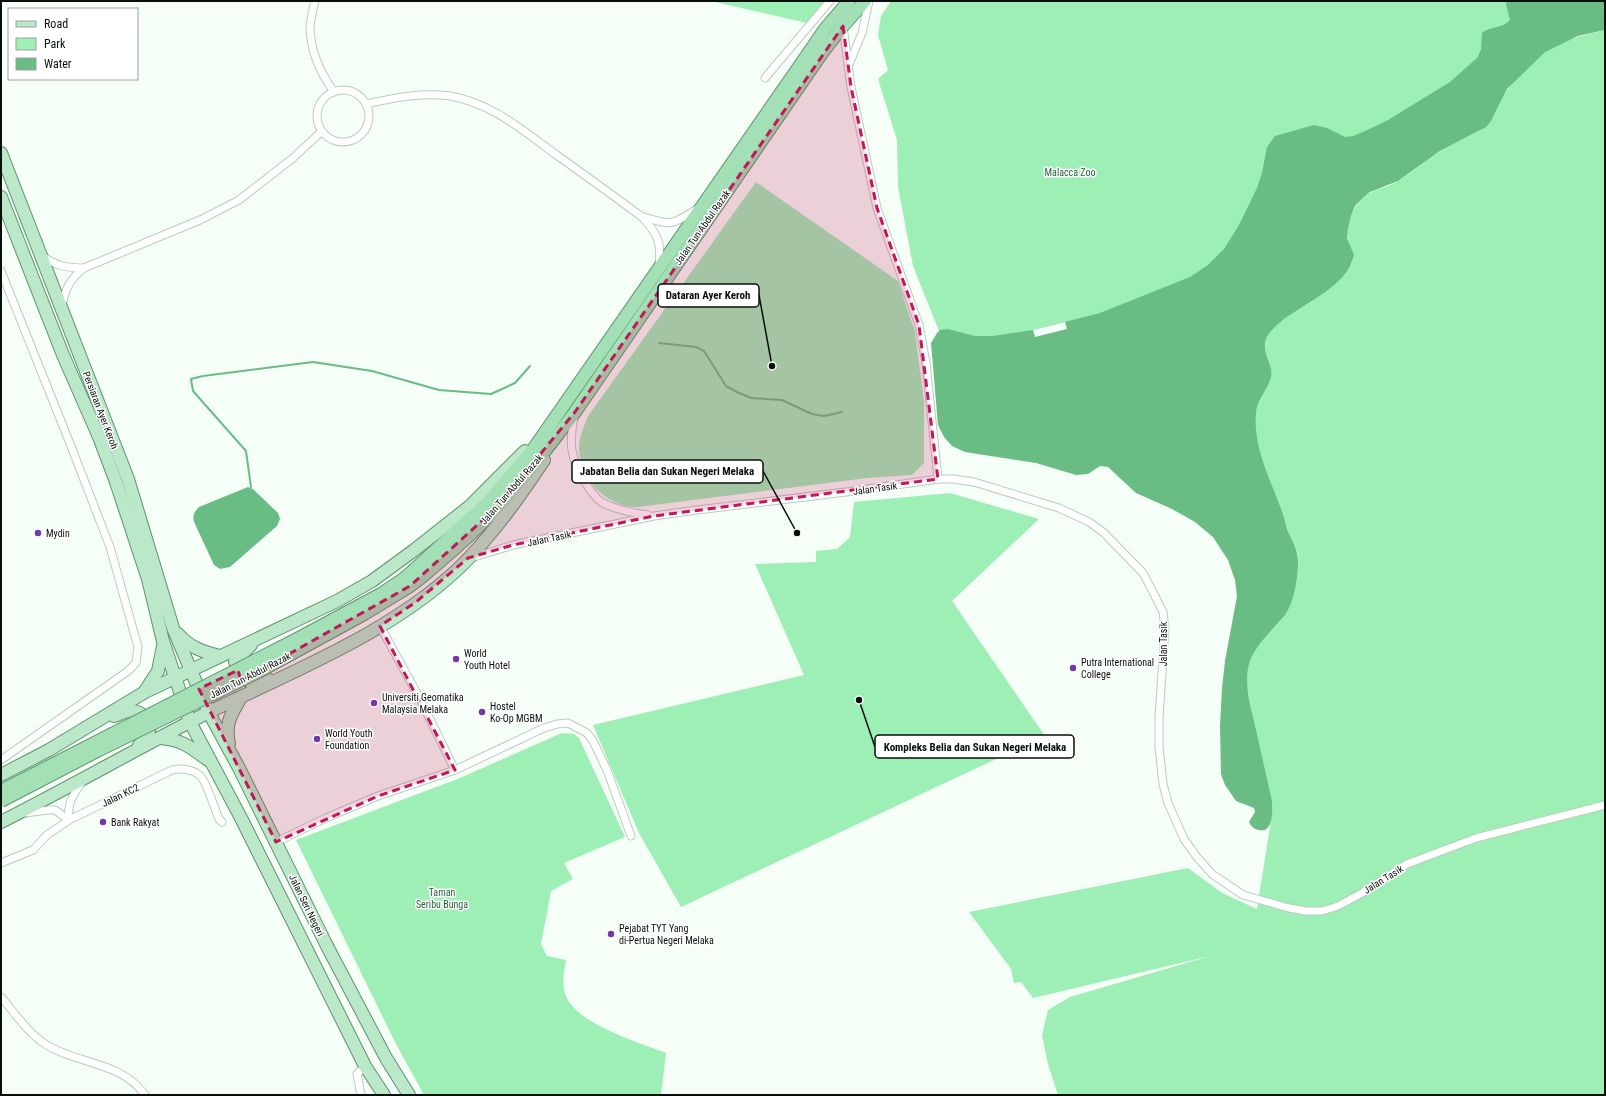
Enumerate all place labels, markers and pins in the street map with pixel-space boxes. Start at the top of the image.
callout: Dataran Ayer Keroh [658,284,759,307]
callout: Jabatan Belia dan Sukan Negeri Melaka [572,460,763,483]
marker: Mydin [33,528,43,538]
place label: Mydin [46,528,70,539]
place label: World Youth Hotel [464,648,510,671]
marker: World Youth Hotel [451,654,461,664]
place label: Putra International College [1081,657,1154,680]
marker: Putra International College [1068,663,1078,673]
place label: Universiti Geomatika Malaysia Melaka [382,692,464,715]
marker: Universiti Geomatika Malaysia Melaka [369,698,379,708]
place label: Hostel Ko-Op MGBM [490,701,543,724]
marker: Hostel Ko-Op MGBM [477,707,487,717]
place label: World Youth Foundation [325,728,373,751]
marker: World Youth Foundation [312,734,322,744]
callout: Kompleks Belia dan Sukan Negeri Melaka [875,735,1074,758]
marker: Bank Rakyat [98,817,108,827]
place label: Bank Rakyat [111,817,159,828]
place label: Pejabat TYT Yang di-Pertua Negeri Melaka [619,923,714,946]
marker: Pejabat TYT Yang di-Pertua Negeri Melaka [606,929,616,939]

